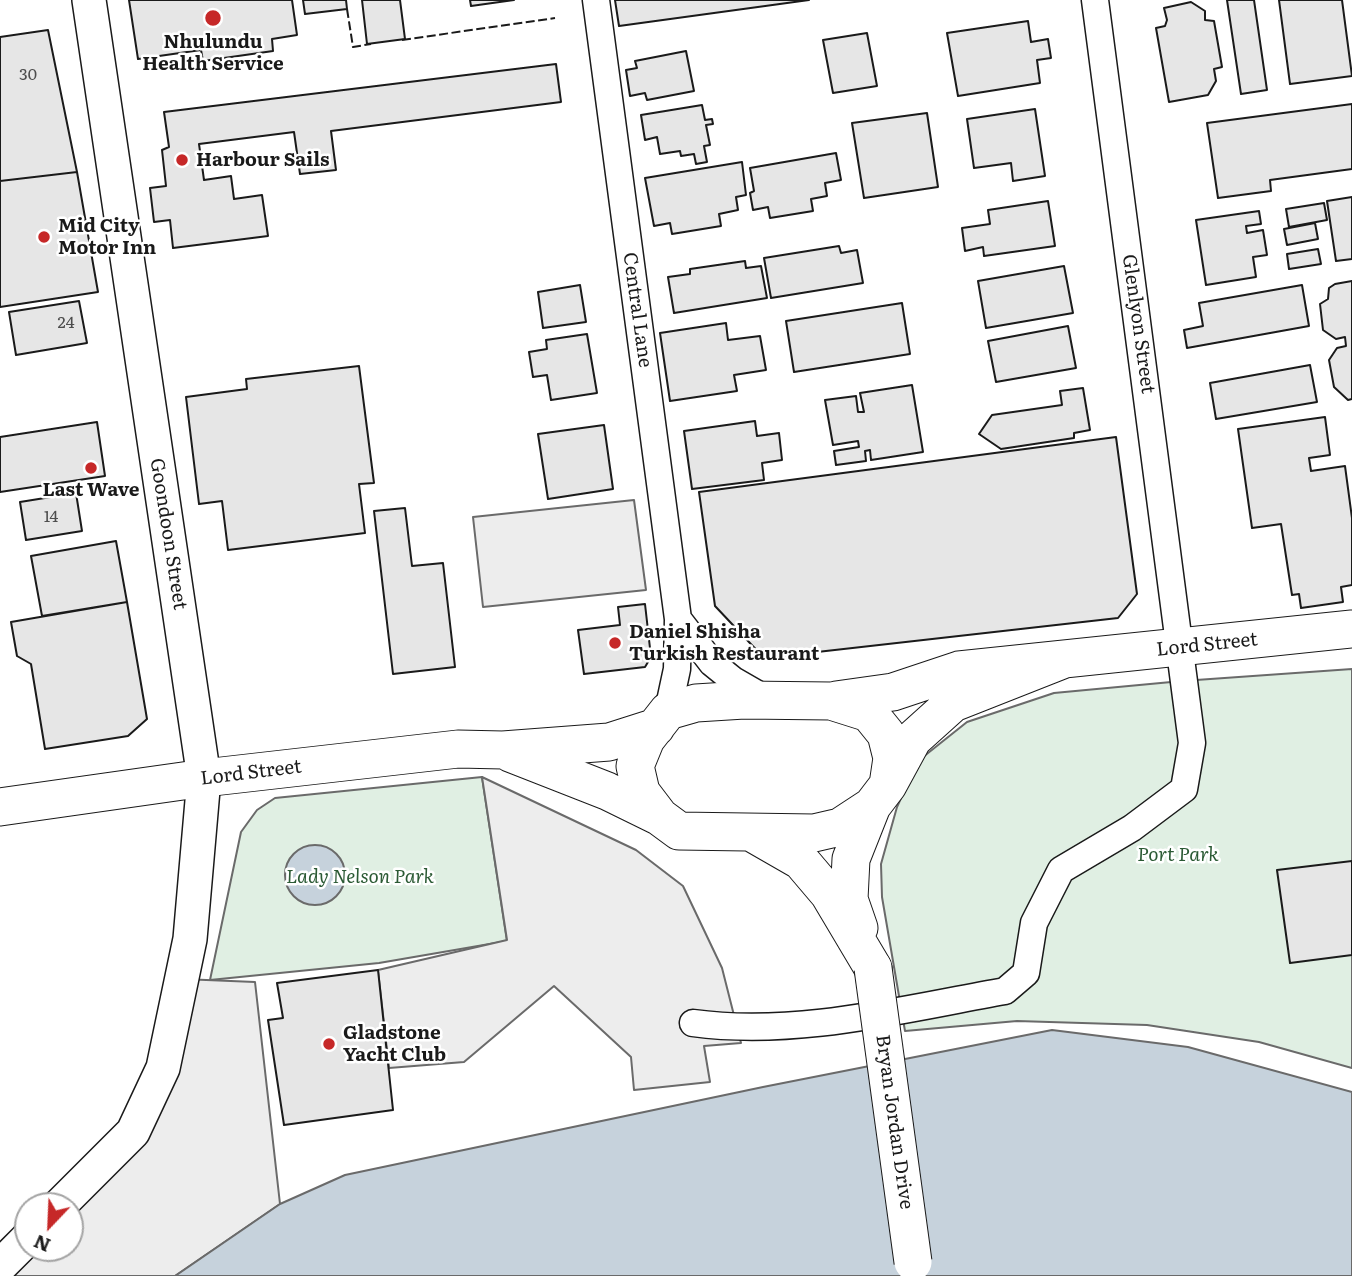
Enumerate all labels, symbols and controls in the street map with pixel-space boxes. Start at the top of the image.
marker: Nhulundu Health Service [203,8,223,28]
place label: Nhulundu Health Service [142,31,284,75]
house number: 30 [19,65,37,85]
place label: Harbour Sails [196,149,330,171]
marker: Harbour Sails [174,152,190,168]
place label: Mid City Motor Inn [58,215,156,259]
marker: Mid City Motor Inn [36,229,52,245]
street label: Central Lane [618,251,656,369]
street label: Glenlyon Street [1117,253,1159,395]
house number: 24 [58,313,74,333]
street label: Goondoon Street [145,457,191,611]
marker: Last Wave [83,460,99,476]
place label: Last Wave [42,479,140,501]
house number: 14 [44,507,58,527]
place label: Daniel Shisha Turkish Restaurant [629,621,819,665]
street label: Lord Street [1155,628,1259,662]
marker: Daniel Shisha Turkish Restaurant [607,635,623,651]
street label: Lord Street [199,755,303,791]
park label: Port Park [1137,844,1219,866]
park label: Lady Nelson Park [286,866,434,888]
place label: Gladstone Yacht Club [343,1022,446,1066]
street label: Bryan Jordan Drive [870,1033,918,1211]
marker: Gladstone Yacht Club [321,1036,337,1052]
north arrow [14,1192,84,1262]
text: N [29,1228,54,1260]

